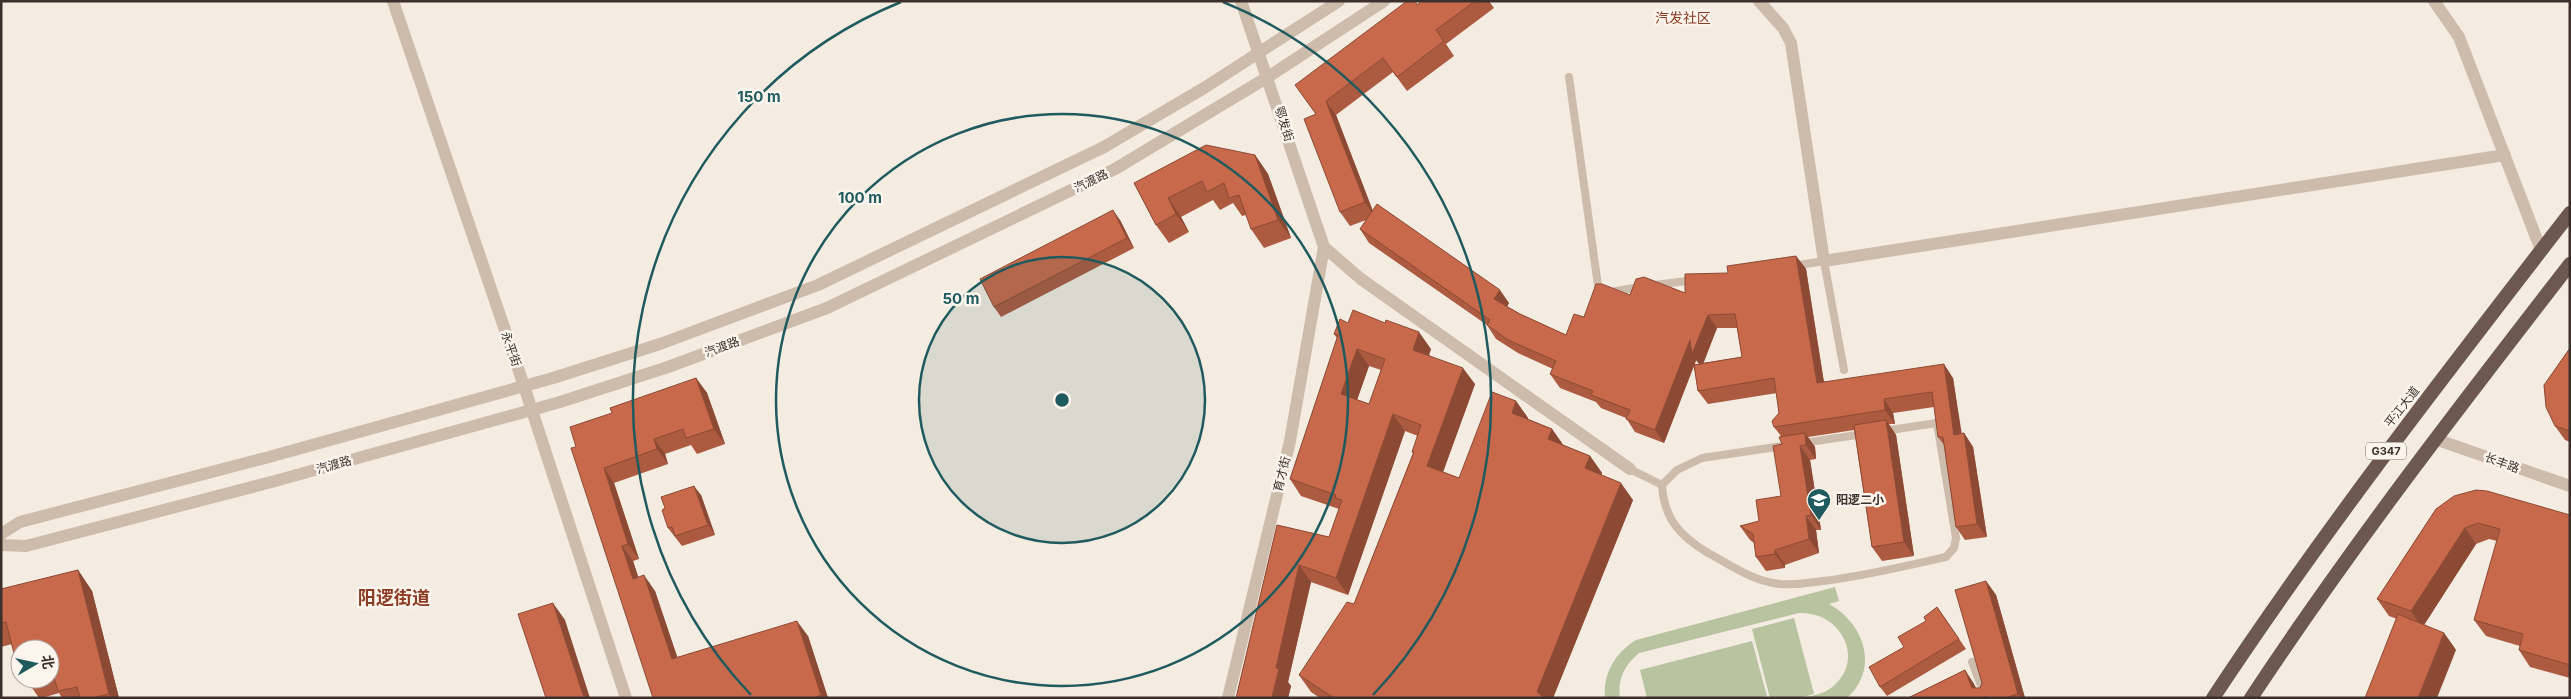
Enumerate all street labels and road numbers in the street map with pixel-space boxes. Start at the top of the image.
street label: 鄂发街 [1272,104,1297,143]
street label: 汽渡路 [1071,166,1110,195]
street label: 永平街 [499,329,524,368]
street label: 汽渡路 [702,333,741,360]
street label: 平江大道 [2381,383,2422,430]
road number: G347 [2366,442,2406,460]
street label: 长丰路 [2483,449,2522,476]
street label: 汽渡路 [314,452,353,477]
street label: 育才街 [1270,455,1293,493]

